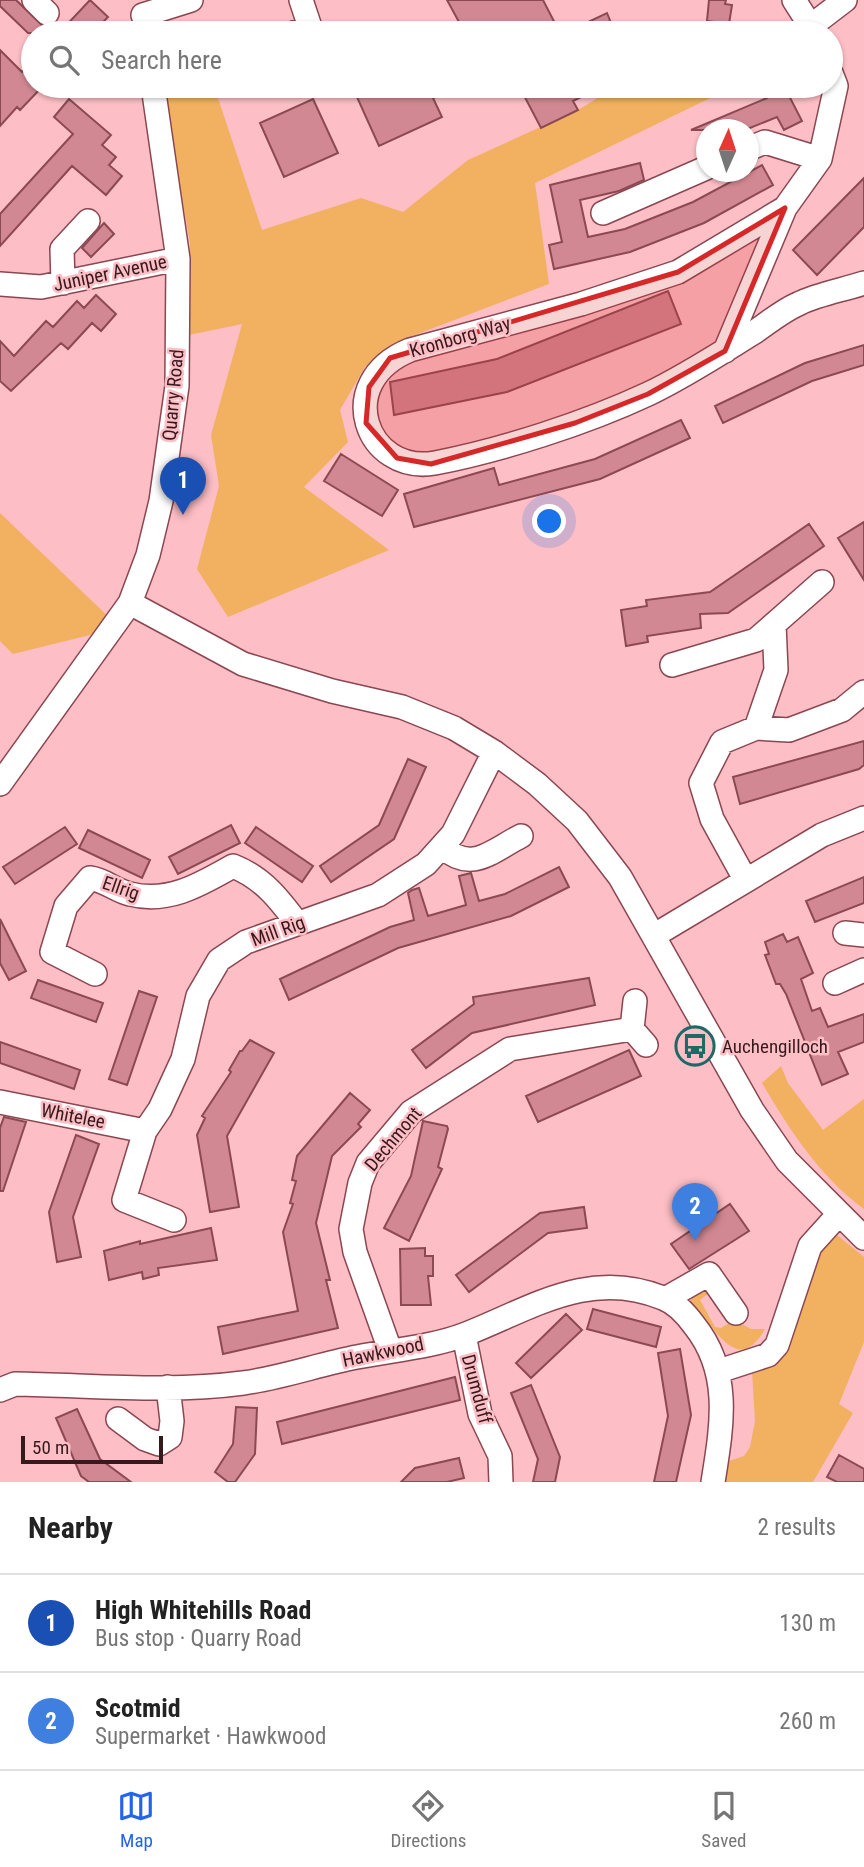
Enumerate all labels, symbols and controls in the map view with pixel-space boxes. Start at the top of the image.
search box [21,21,843,98]
icon: search [45,41,83,79]
text: Search here [101,45,222,75]
north arrow [696,119,759,182]
street label: Juniper Avenue [51,250,169,296]
street label: Kronborg Way [407,312,513,362]
street label: Quarry Road [158,348,188,442]
pin: 1 [160,457,206,515]
your location [532,504,566,538]
street label: Ellrig [99,871,143,905]
street label: Mill Rig [248,911,308,951]
bus stop icon: Auchengilloch [674,1025,716,1067]
place label: Auchengilloch [722,1035,828,1058]
street label: Whitelee [39,1099,107,1133]
street label: Dechmont [360,1102,426,1176]
pin: 2 [672,1183,718,1241]
street label: Hawkwood [340,1332,426,1372]
street label: Drumduff [457,1352,497,1426]
scale bar [21,1433,163,1465]
text: 50 m [32,1436,69,1459]
text: Nearby [28,1510,113,1545]
text: 2 results [758,1514,836,1541]
text: High Whitehills Road [95,1595,311,1625]
text: 1 [45,1610,57,1637]
text: 130 m [779,1610,836,1637]
text: Bus stop · Quarry Road [95,1625,302,1652]
text: Scotmid [95,1693,181,1723]
text: 2 [45,1708,57,1735]
text: 260 m [779,1708,836,1735]
text: Supermarket · Hawkwood [95,1723,326,1750]
tab: Map [117,1787,155,1852]
tab: Directions [390,1787,466,1852]
tab: Saved [701,1787,747,1852]

